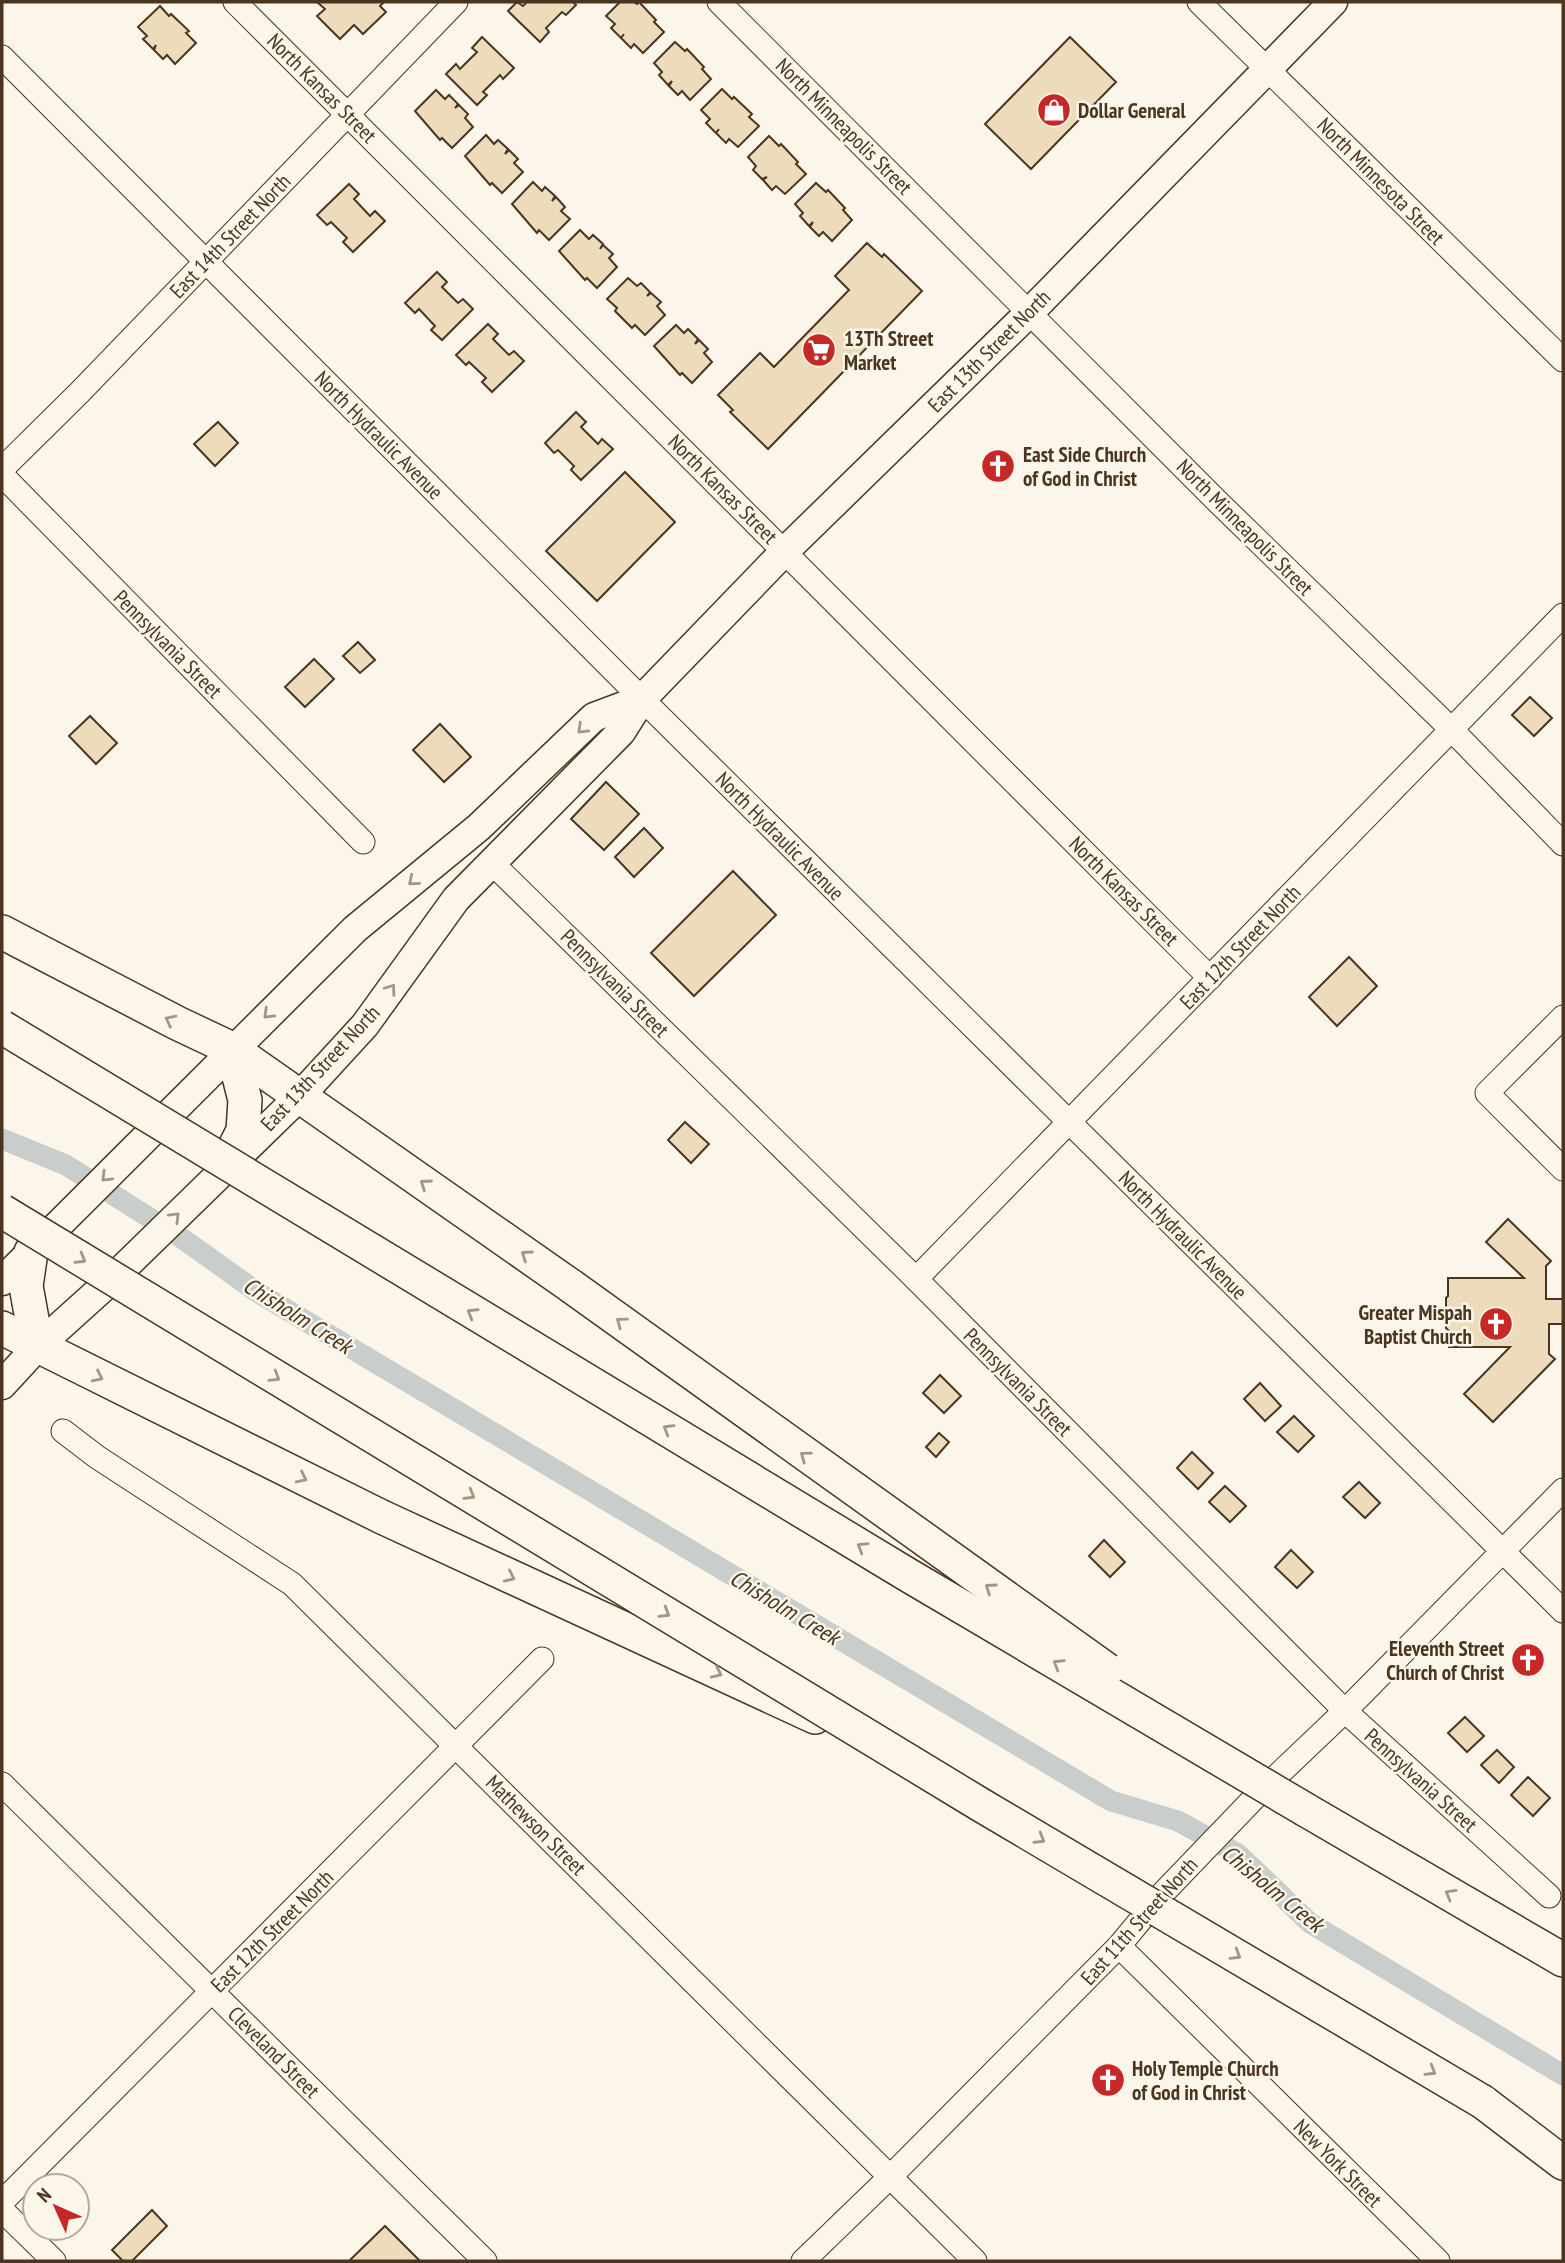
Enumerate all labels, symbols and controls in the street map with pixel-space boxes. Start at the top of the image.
street label: North Kansas Street [261,27,383,149]
street label: North Minneapolis Street [770,52,918,200]
shop icon: Dollar General [1035,91,1073,129]
place label: Dollar General [1078,97,1186,124]
street label: North Minnesota Street [1312,112,1451,251]
street label: East 14th Street North [164,168,296,304]
street label: East 13th Street North [922,284,1056,418]
place label: 13Th Street Market [844,325,933,376]
supermarket icon: 13Th Street Market [800,331,838,369]
street label: North Hydraulic Avenue [309,365,449,505]
street label: North Kansas Street [662,428,784,550]
place label: East Side Church of God in Christ [1023,441,1146,492]
church icon: East Side Church of God in Christ [979,447,1017,485]
street label: North Minneapolis Street [1171,453,1319,601]
street label: Pennsylvania Street [108,584,228,704]
one-way arrow [577,720,590,733]
street label: North Hydraulic Avenue [710,766,850,906]
street label: North Kansas Street [1063,830,1185,952]
one-way arrow [408,873,421,885]
street label: East 12th Street North [1174,879,1306,1015]
street label: Pennsylvania Street [555,923,675,1043]
one-way arrow [383,984,395,997]
street label: East 13th Street North [255,999,385,1137]
one-way arrow [263,1006,276,1019]
one-way arrow [165,1015,178,1028]
street label: North Hydraulic Avenue [1113,1165,1253,1305]
one-way arrow [101,1168,114,1181]
one-way arrow [420,1180,433,1192]
one-way arrow [166,1212,179,1225]
one-way arrow [74,1251,87,1264]
one-way arrow [521,1251,534,1263]
water label: Chisholm Creek [238,1270,360,1362]
place label: Greater Mispah Baptist Church [1359,1299,1472,1350]
church icon: Greater Mispah Baptist Church [1477,1305,1515,1343]
one-way arrow [467,1308,480,1321]
one-way arrow [616,1318,629,1330]
street label: Pennsylvania Street [958,1322,1078,1442]
one-way arrow [91,1369,103,1383]
one-way arrow [268,1369,281,1382]
one-way arrow [662,1424,675,1437]
one-way arrow [800,1451,813,1464]
one-way arrow [295,1470,307,1484]
one-way arrow [463,1487,476,1500]
one-way arrow [857,1543,870,1556]
water label: Chisholm Creek [725,1563,848,1653]
one-way arrow [503,1569,515,1583]
one-way arrow [985,1584,998,1596]
one-way arrow [657,1604,670,1617]
place label: Eleventh Street Church of Christ [1386,1635,1504,1686]
church icon: Eleventh Street Church of Christ [1509,1641,1547,1679]
one-way arrow [1052,1659,1065,1672]
one-way arrow [709,1664,722,1678]
street label: Pennsylvania Street [1359,1722,1483,1838]
street label: Mathewson Street [480,1769,592,1881]
one-way arrow [1032,1831,1045,1844]
water label: Chisholm Creek [1216,1838,1332,1940]
street label: East 11th Street North [1075,1852,1203,1990]
street label: East 12th Street North [205,1864,339,1998]
one-way arrow [1445,1889,1458,1902]
one-way arrow [1228,1947,1241,1960]
street label: Cleveland Street [222,2000,326,2104]
place label: Holy Temple Church of God in Christ [1132,2055,1279,2106]
church icon: Holy Temple Church of God in Christ [1089,2061,1127,2099]
one-way arrow [1424,2063,1437,2076]
street label: New York Street [1288,2113,1388,2213]
north arrow [21,2172,91,2242]
text: N [32,2183,56,2207]

